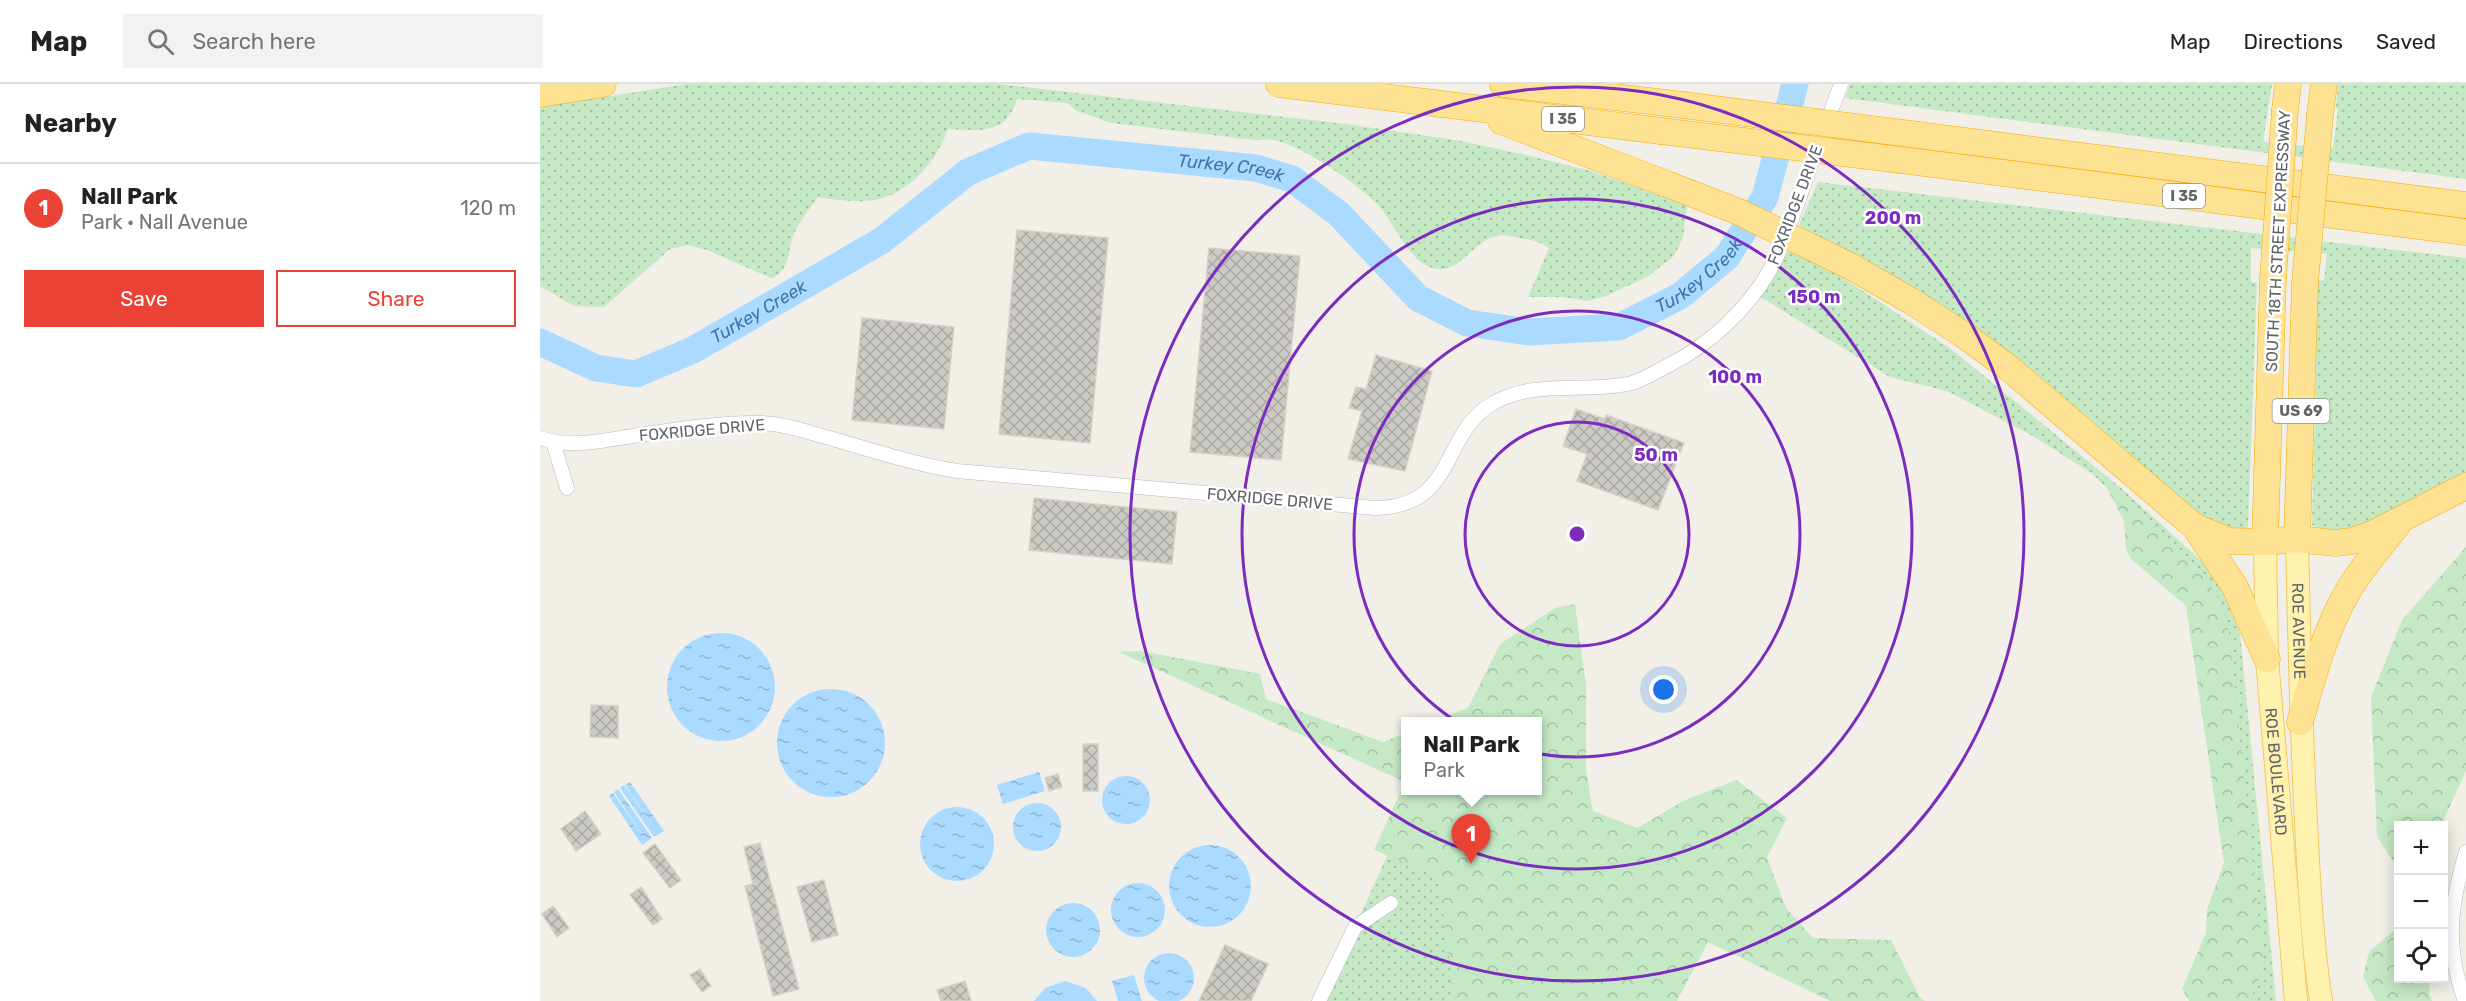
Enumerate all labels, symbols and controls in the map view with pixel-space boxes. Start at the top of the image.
search box [123,14,543,68]
text: Map [30,25,87,58]
icon: search [144,25,177,58]
text: Search here [192,28,316,55]
text: Map [2170,29,2211,54]
text: Directions [2244,29,2343,54]
text: Saved [2376,29,2436,54]
road number: I 35 [1542,107,1584,131]
text: Nearby [24,108,117,139]
street label: SOUTH 18TH STREET EXPRESSWAY [2262,110,2294,372]
street label: FOXRIDGE DRIVE [1764,143,1826,267]
water label: Turkey Creek [1177,149,1288,187]
text: Nall Park [81,183,178,210]
road number: I 35 [2163,184,2205,208]
text: 1 [39,196,48,220]
text: 120 m [460,196,516,220]
text: 200 m [1865,207,1921,229]
text: Park · Nall Avenue [81,210,248,234]
water label: Turkey Creek [1652,233,1747,318]
button: Save [24,270,264,327]
button: Share [276,270,516,327]
water label: Turkey Creek [707,275,811,348]
text: 150 m [1787,286,1841,308]
text: 100 m [1708,366,1762,388]
road number: US 69 [2272,399,2330,423]
street label: FOXRIDGE DRIVE [638,415,766,445]
text: 50 m [1634,444,1678,466]
street label: FOXRIDGE DRIVE [1206,484,1334,514]
centre of rings [1567,524,1587,544]
street label: ROE AVENUE [2288,583,2310,680]
your location [1649,675,1678,704]
street label: ROE BOULEVARD [2262,707,2291,836]
popup [1401,717,1542,795]
text: Nall Park [1423,731,1520,758]
text: Park [1423,758,1465,782]
pin: 1 [1452,814,1490,864]
map controls [2394,821,2448,983]
button: + [2394,821,2448,875]
button: − [2394,875,2448,929]
button: locate [2394,929,2448,983]

